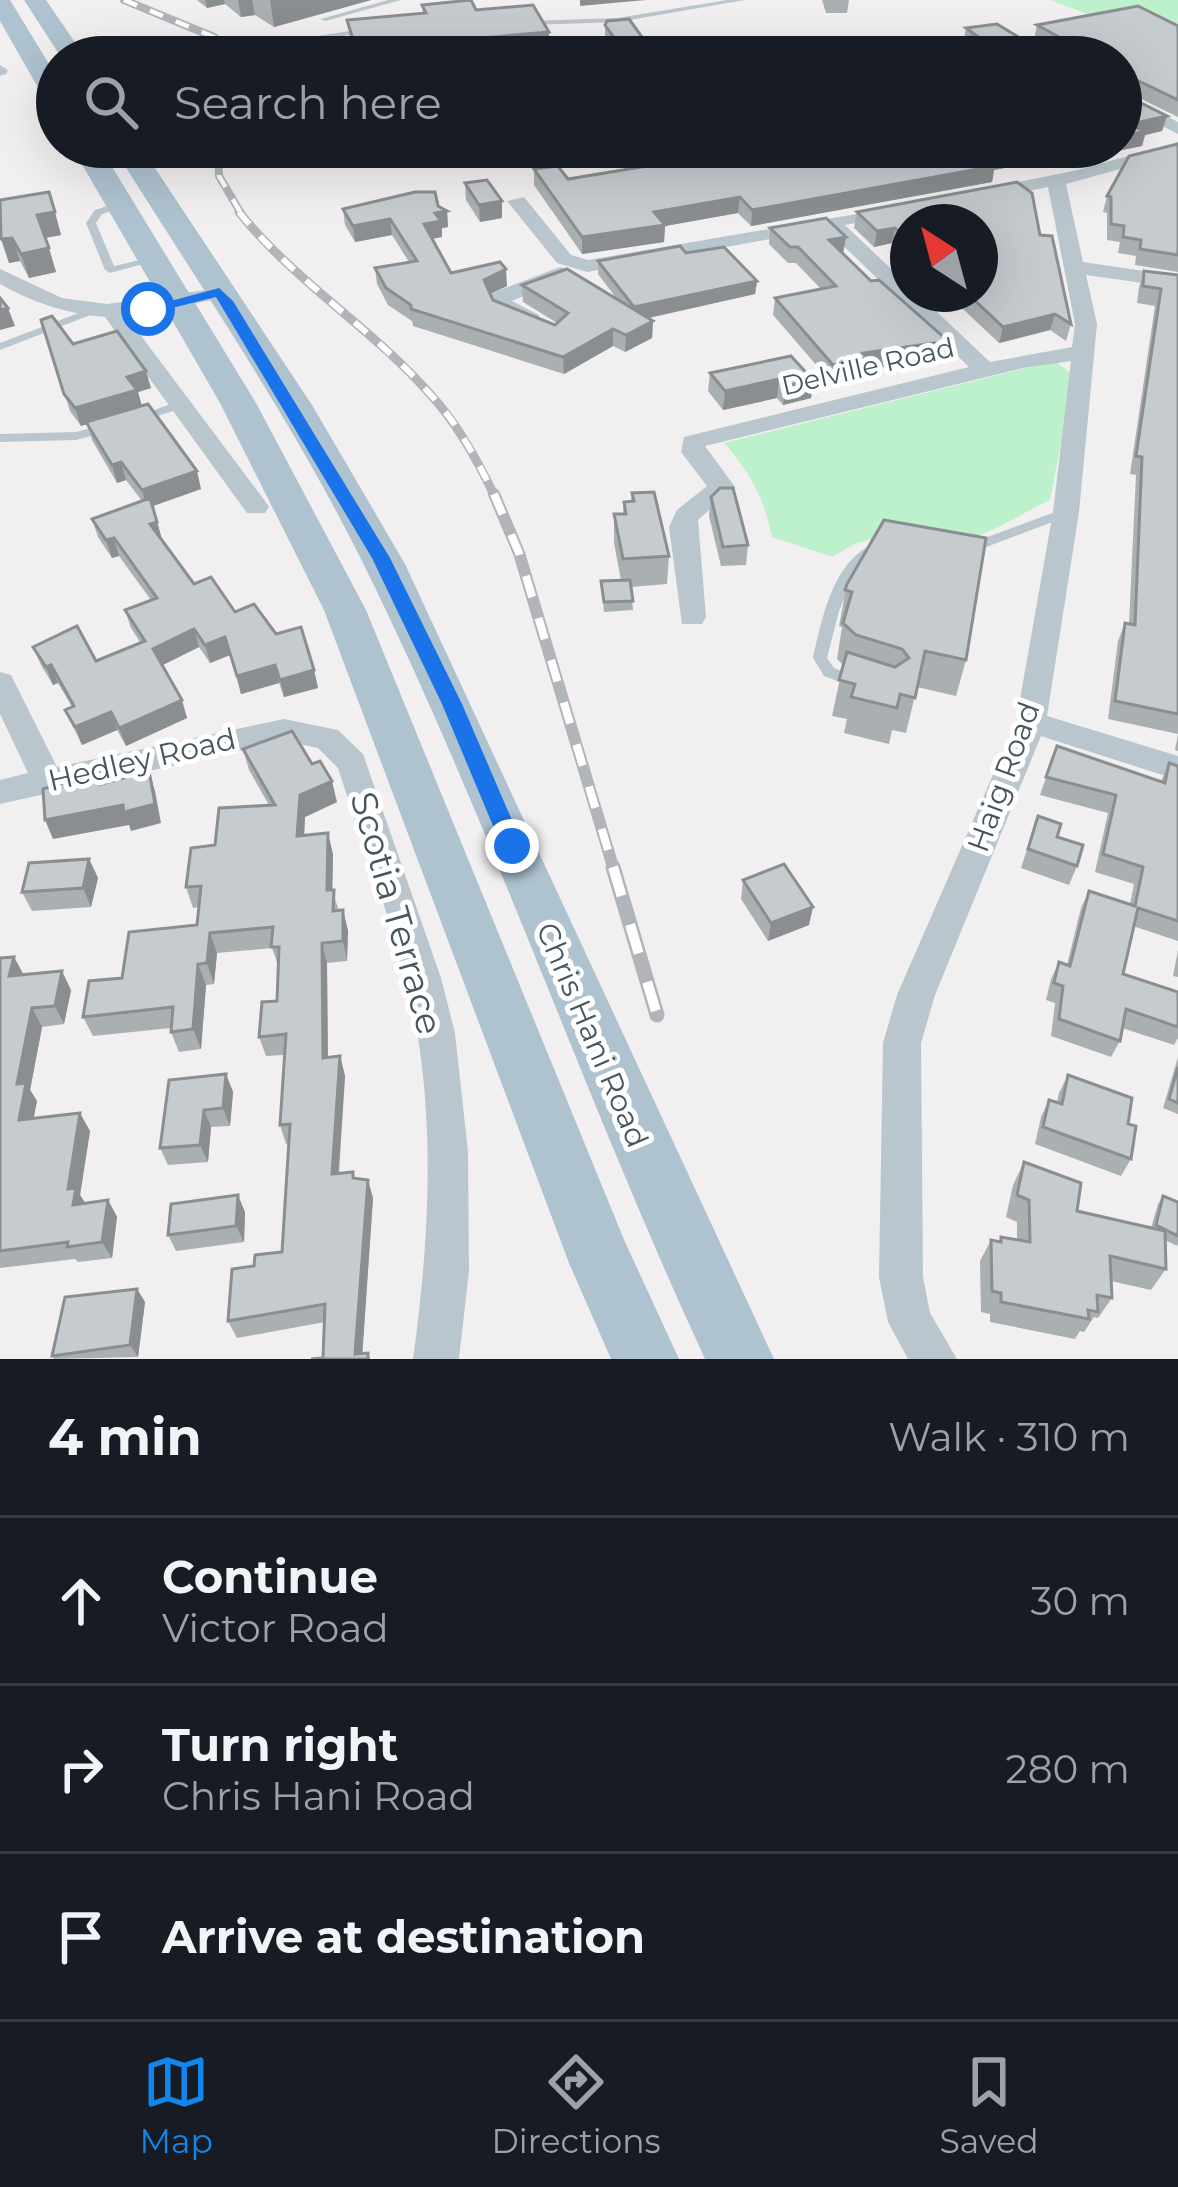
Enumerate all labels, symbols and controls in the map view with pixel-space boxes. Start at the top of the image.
search box [36,36,1142,168]
icon: search [78,69,144,135]
text: Search here [174,75,442,130]
north arrow [890,204,998,312]
route start [121,282,175,336]
street label: Delville Road [778,331,957,402]
street label: Haig Road [959,697,1048,857]
street label: Hedley Road [44,720,239,799]
street label: Scotia Terrace [341,787,453,1039]
route end [485,819,539,873]
street label: Chris Hani Road [528,917,657,1153]
text: 4 min [48,1406,202,1468]
text: Walk · 310 m [888,1413,1130,1461]
text: Continue [162,1549,378,1604]
icon: ahead [48,1568,114,1634]
text: 30 m [1031,1577,1130,1625]
text: Victor Road [162,1604,389,1652]
text: Turn right [162,1717,398,1772]
icon: right [48,1736,114,1802]
text: 280 m [1006,1745,1130,1793]
text: Chris Hani Road [162,1772,475,1820]
icon: arrive [48,1904,114,1970]
text: Arrive at destination [162,1909,645,1964]
tab: Map [139,2049,213,2161]
tab: Directions [492,2049,661,2161]
tab: Saved [939,2049,1039,2161]

